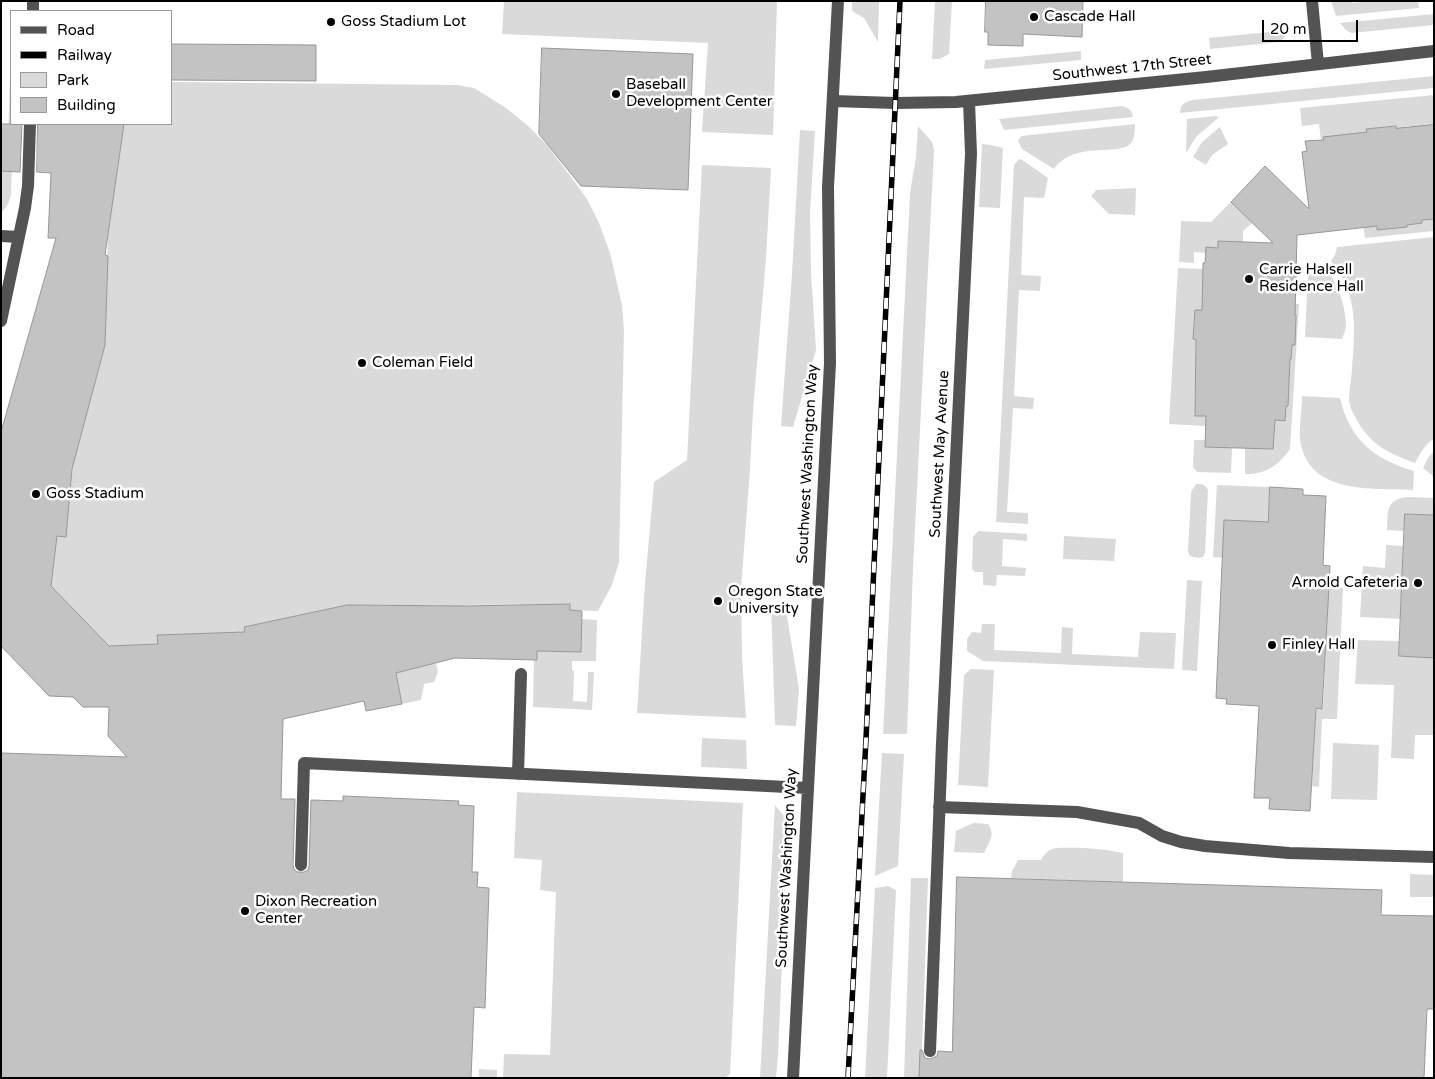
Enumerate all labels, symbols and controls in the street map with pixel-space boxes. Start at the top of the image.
place label: Cascade Hall [1044,8,1136,26]
legend [10,10,172,125]
scale bar [1265,10,1361,42]
marker: Cascade Hall [1028,11,1040,23]
place label: Goss Stadium Lot [341,13,466,31]
marker: Goss Stadium Lot [325,16,337,28]
text: 20 m [1270,20,1307,38]
text: Road [57,21,95,39]
text: Railway [57,46,112,64]
street label: Southwest 17th Street [1052,51,1212,85]
text: Park [57,71,89,89]
place label: Baseball Development Center [626,76,772,111]
marker: Baseball Development Center [610,88,622,100]
text: Building [57,96,116,114]
place label: Carrie Halsell Residence Hall [1259,261,1364,296]
marker: Carrie Halsell Residence Hall [1243,273,1255,285]
place label: Coleman Field [372,354,473,372]
marker: Coleman Field [356,357,368,369]
street label: Southwest Washington Way [794,364,822,564]
street label: Southwest May Avenue [927,370,953,538]
place label: Goss Stadium [46,485,144,503]
marker: Goss Stadium [30,488,42,500]
place label: Arnold Cafeteria [1291,574,1408,592]
marker: Arnold Cafeteria [1412,577,1424,589]
place label: Oregon State University [728,583,823,618]
marker: Oregon State University [712,595,724,607]
place label: Finley Hall [1282,636,1355,654]
marker: Finley Hall [1266,639,1278,651]
street label: Southwest Washington Way [773,768,801,968]
place label: Dixon Recreation Center [255,893,377,928]
marker: Dixon Recreation Center [239,905,251,917]

